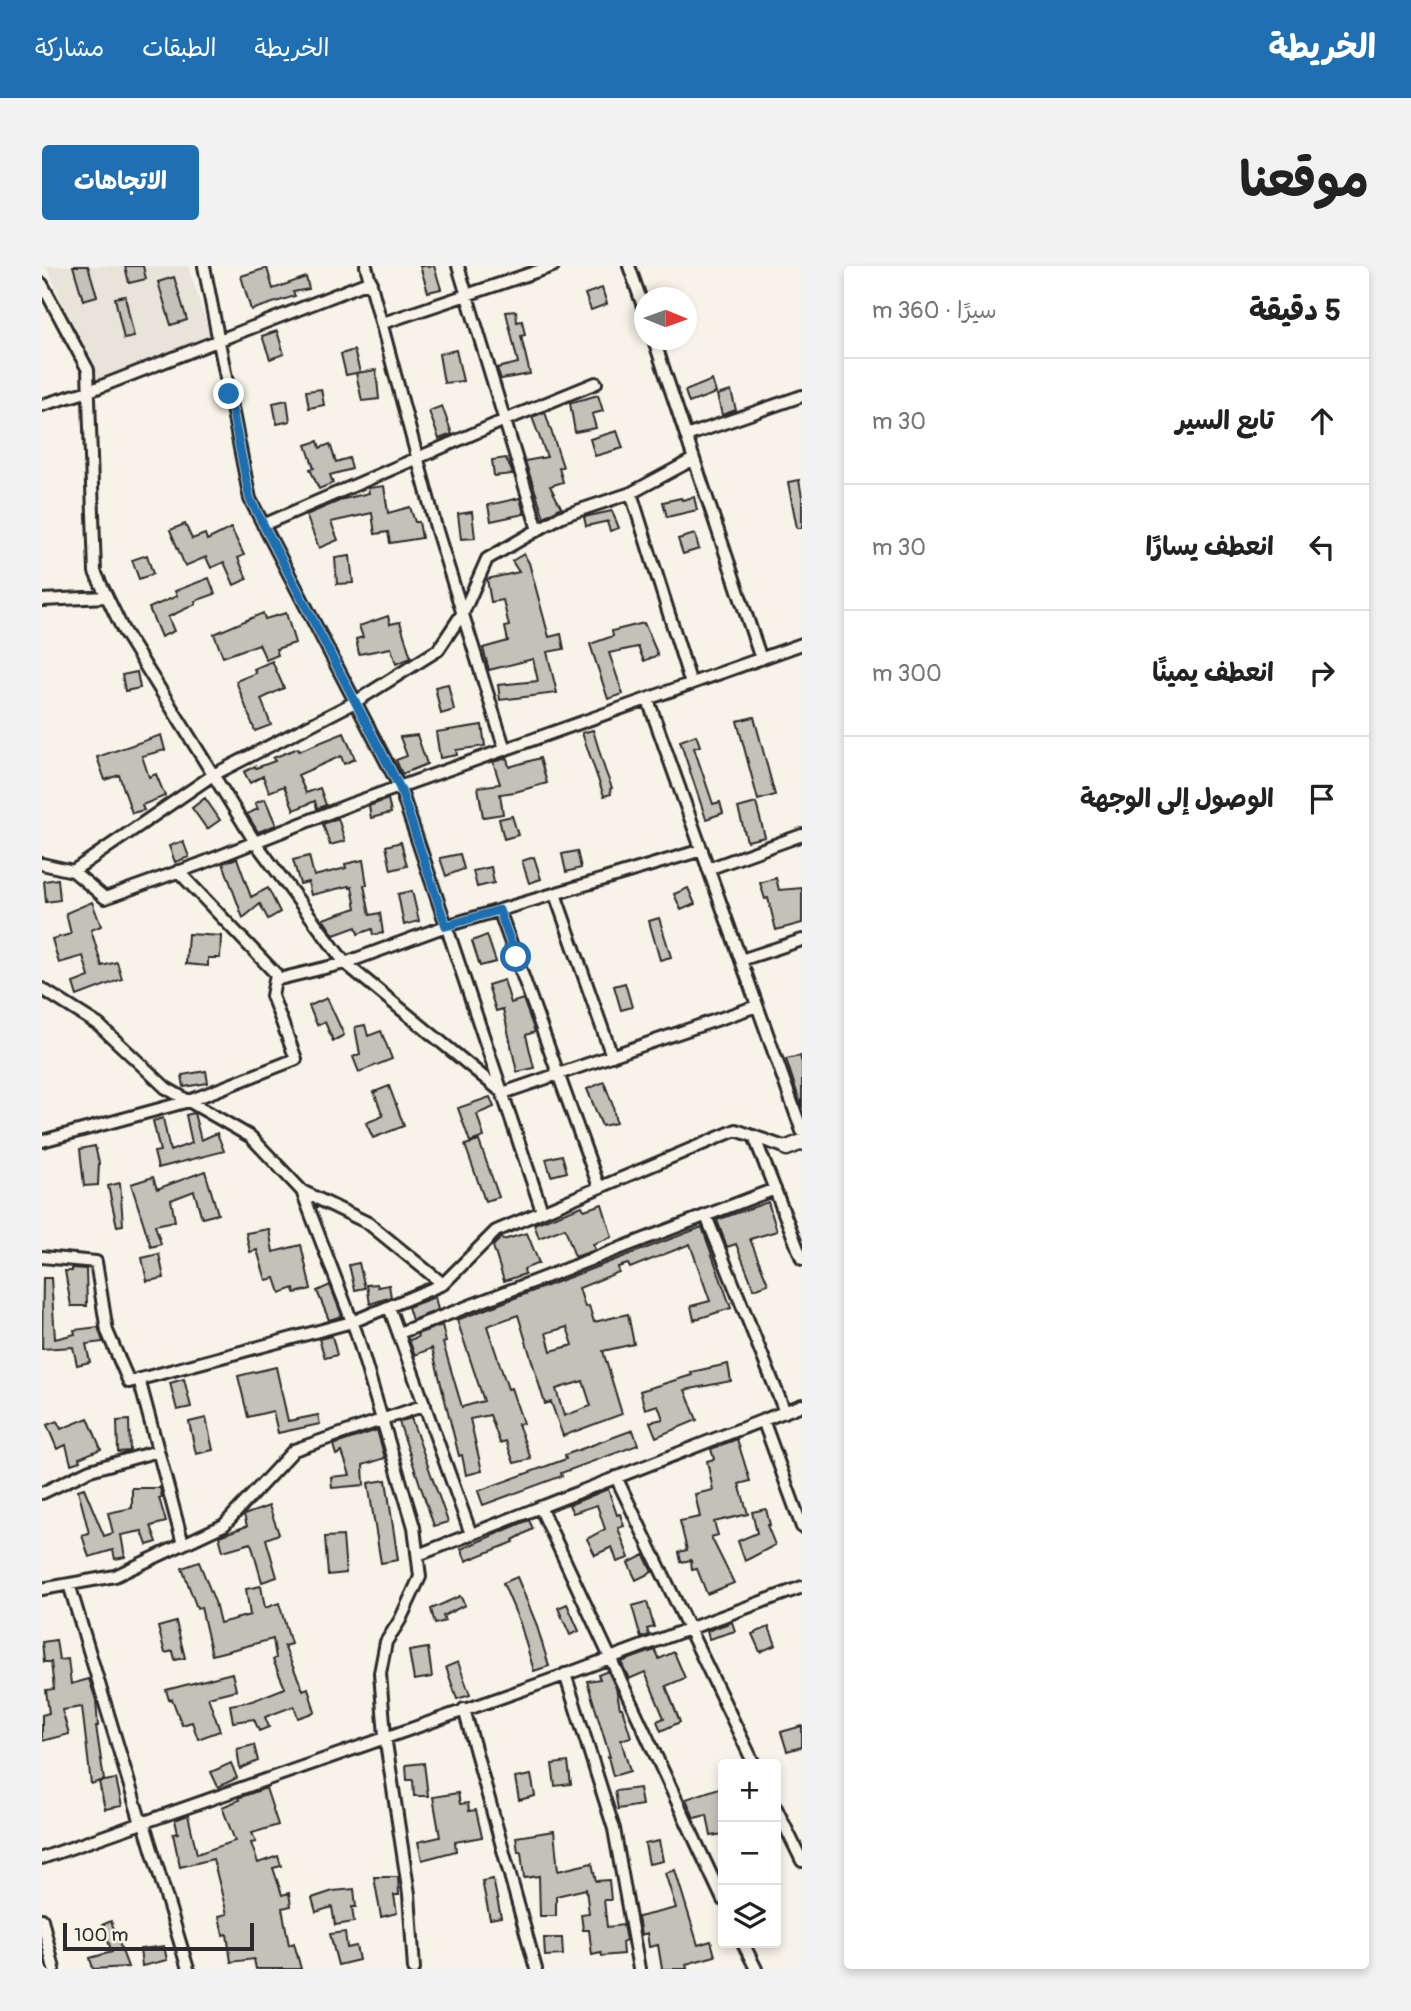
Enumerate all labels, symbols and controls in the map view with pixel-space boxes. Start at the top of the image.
text: الخريطة [1269,27,1376,68]
text: مشاركة [35,34,104,63]
text: الطبقات [142,34,217,63]
text: الخريطة [255,34,329,63]
button: الاتجاهات [42,145,199,220]
text: موقعنا [1239,150,1369,211]
north arrow [634,287,697,350]
text: 5 دقيقة [1249,292,1341,329]
text: سيرًا · 360 m [872,296,997,325]
route end [213,378,244,409]
icon: ahead [1303,402,1341,440]
text: تابع السير [1176,405,1274,437]
text: 30 m [872,407,926,436]
icon: left [1303,528,1341,566]
text: انعطف يسارًا [1145,531,1274,563]
text: 30 m [872,533,926,562]
icon: right [1303,654,1341,692]
text: انعطف يمينًا [1152,657,1274,689]
text: 300 m [872,659,942,688]
icon: arrive [1303,780,1341,818]
text: الوصول إلى الوجهة [1080,783,1274,815]
route start [500,941,531,972]
map controls [718,1759,781,1948]
button: + [718,1759,781,1822]
button: − [718,1822,781,1885]
button: layers [718,1885,781,1948]
scale bar [63,1920,254,1952]
text: 100 m [74,1923,128,1947]

